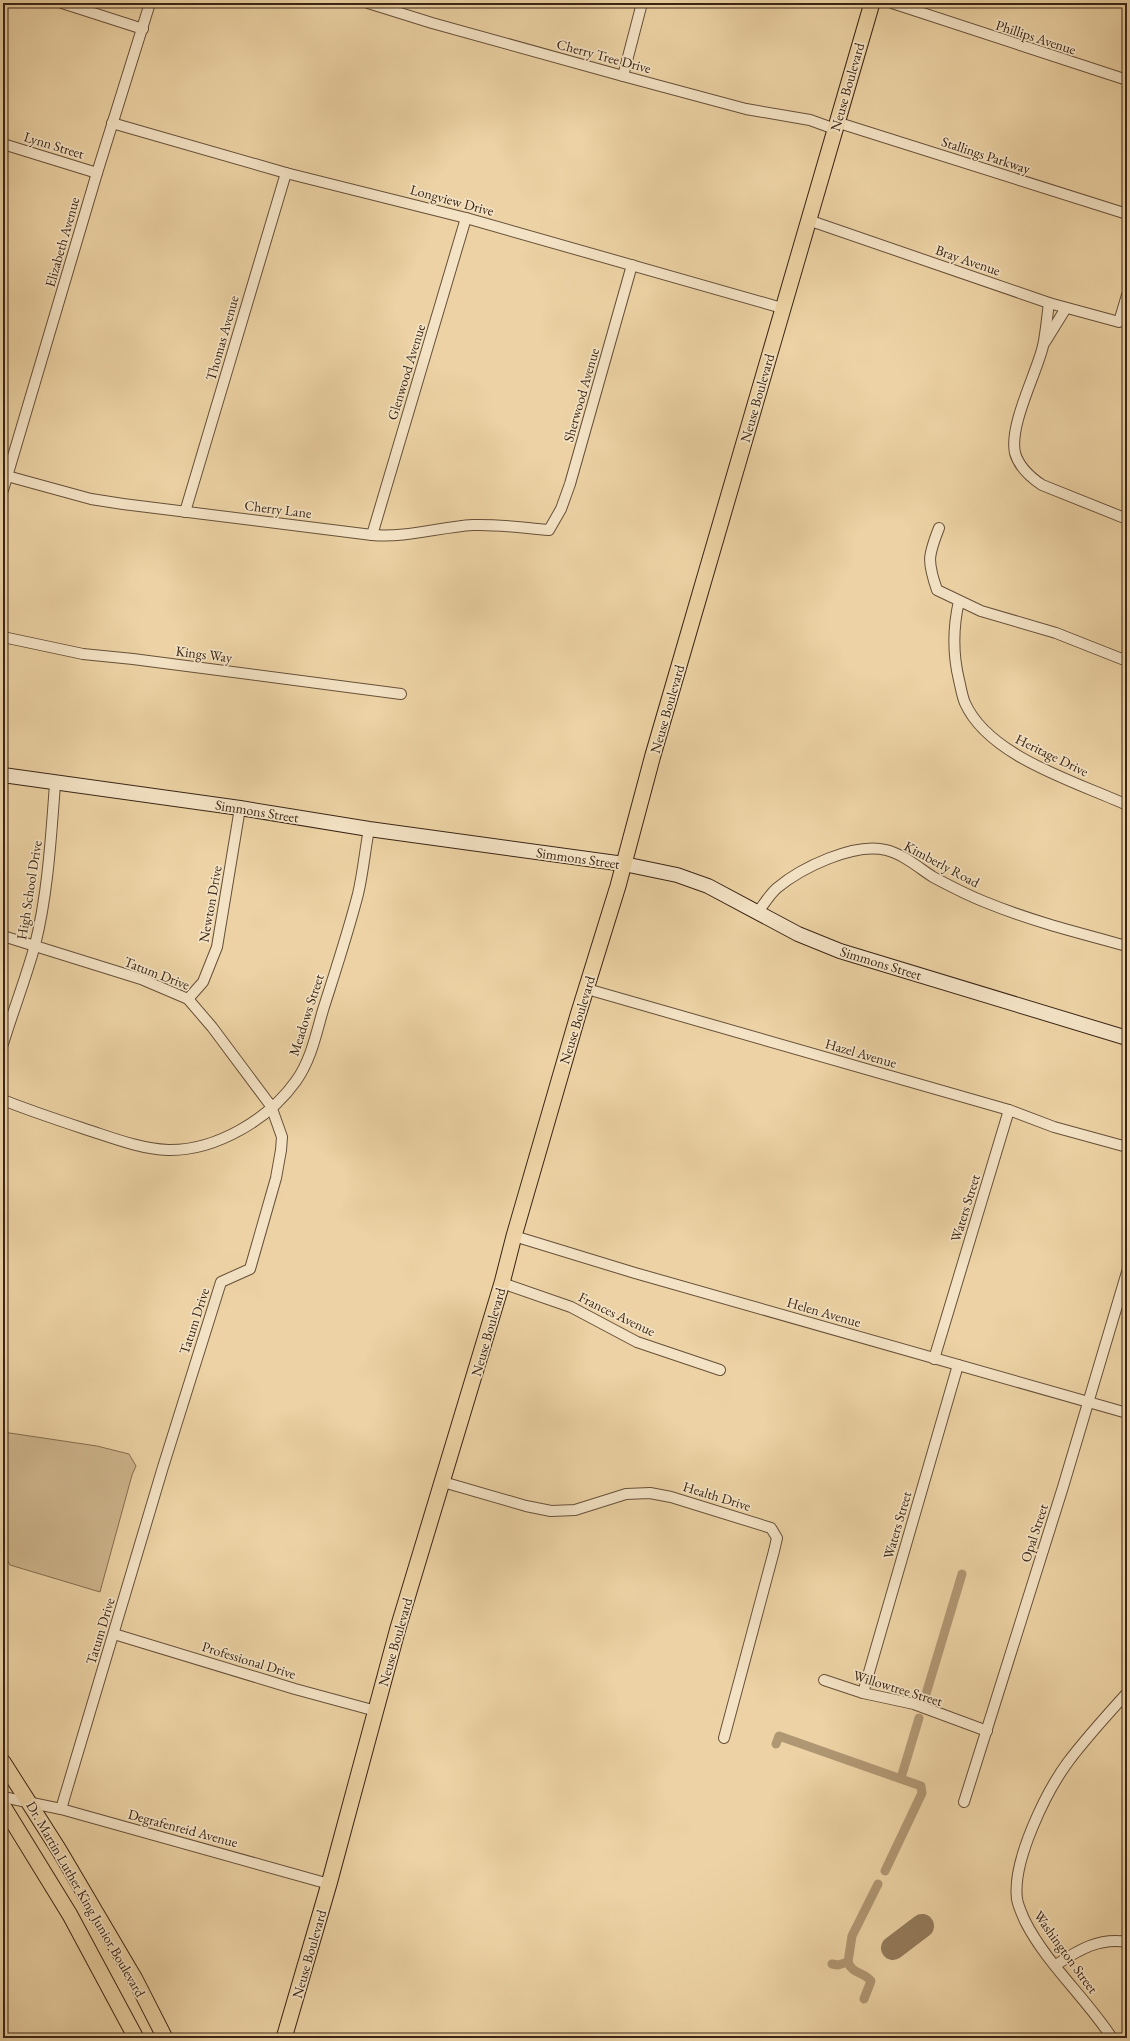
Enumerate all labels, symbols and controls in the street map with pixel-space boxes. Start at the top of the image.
street label: Phillips Avenue [994,16,1079,59]
street label: Cherry Tree Drive [555,35,654,77]
street label: Neuse Boulevard [826,40,868,133]
street label: Lynn Street [22,127,87,163]
street label: Stallings Parkway [939,132,1033,178]
street label: Longview Drive [408,180,496,220]
street label: Elizabeth Avenue [41,194,84,289]
street label: Bray Avenue [933,241,1003,280]
street label: Thomas Avenue [201,293,243,383]
street label: Glenwood Avenue [383,321,429,422]
street label: Sherwood Avenue [559,345,603,444]
street label: Neuse Boulevard [736,351,778,444]
street label: Cherry Lane [243,496,313,522]
street label: Kings Way [175,642,234,666]
street label: Neuse Boulevard [646,662,688,755]
street label: Heritage Drive [1012,730,1092,781]
street label: Simmons Street [214,796,301,827]
street label: Kimberly Road [901,837,984,892]
street label: High School Drive [12,839,46,941]
street label: Simmons Street [535,843,621,873]
street label: Newton Drive [194,864,226,944]
street label: Simmons Street [838,942,924,984]
street label: Tatum Drive [122,952,193,994]
street label: Meadows Street [284,971,328,1058]
street label: Neuse Boulevard [555,973,599,1066]
street label: Hazel Avenue [823,1034,899,1072]
street label: Waters Street [946,1172,984,1244]
street label: Tatum Drive [175,1285,213,1357]
street label: Neuse Boulevard [467,1285,509,1378]
street label: Frances Avenue [576,1288,659,1341]
street label: Helen Avenue [785,1293,864,1331]
street label: Health Drive [681,1477,754,1515]
street label: Waters Street [879,1488,915,1561]
street label: Opal Street [1016,1501,1052,1564]
street label: Tatum Drive [81,1595,119,1667]
street label: Neuse Boulevard [374,1595,416,1688]
street label: Professional Drive [200,1637,299,1683]
street label: Willowtree Street [851,1666,945,1710]
street label: Dr. Martin Luther King Junior Boulevard [22,1798,150,2001]
street label: Degrafenreid Avenue [126,1805,240,1851]
street label: Neuse Boulevard [288,1907,330,2000]
street label: Washington Street [1030,1907,1102,1997]

